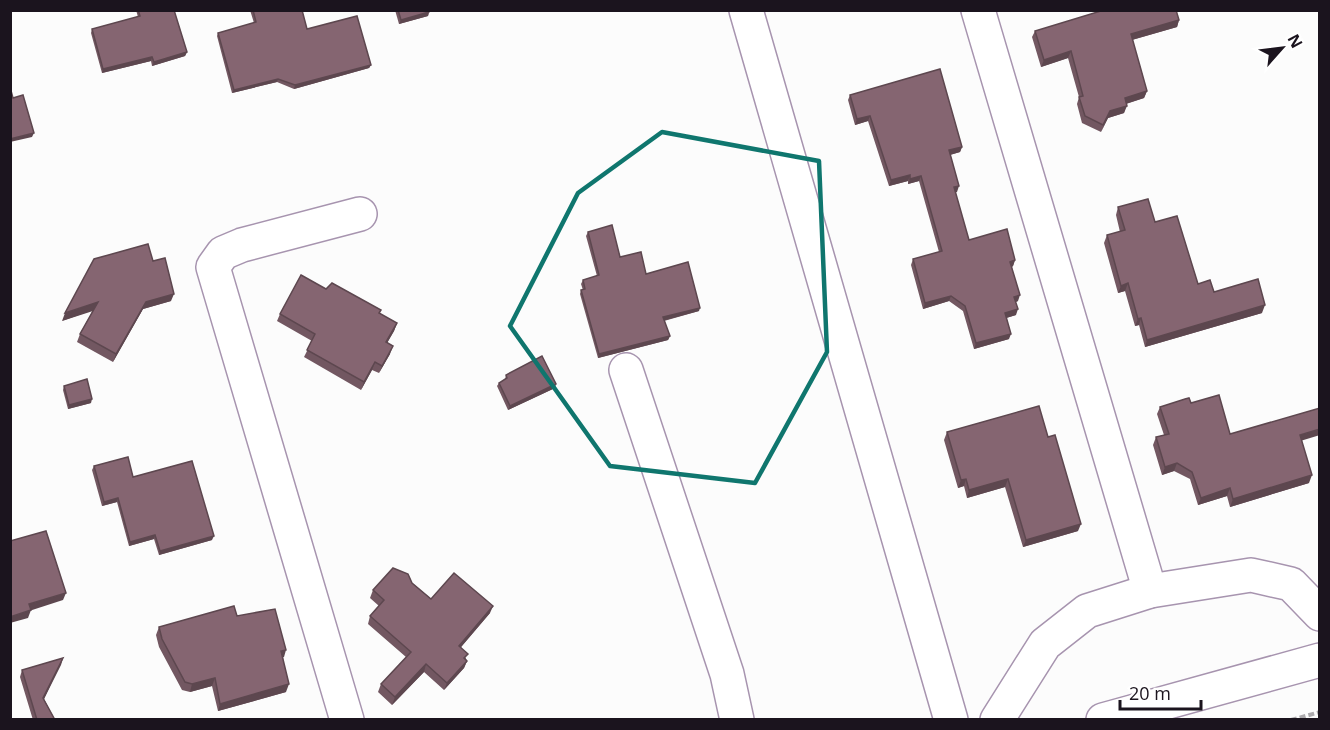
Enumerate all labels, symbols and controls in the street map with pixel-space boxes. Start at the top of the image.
north arrow [1252,18,1312,78]
text: N [1282,30,1308,52]
scale bar [1120,673,1201,711]
text: 20 m [1129,681,1171,705]

